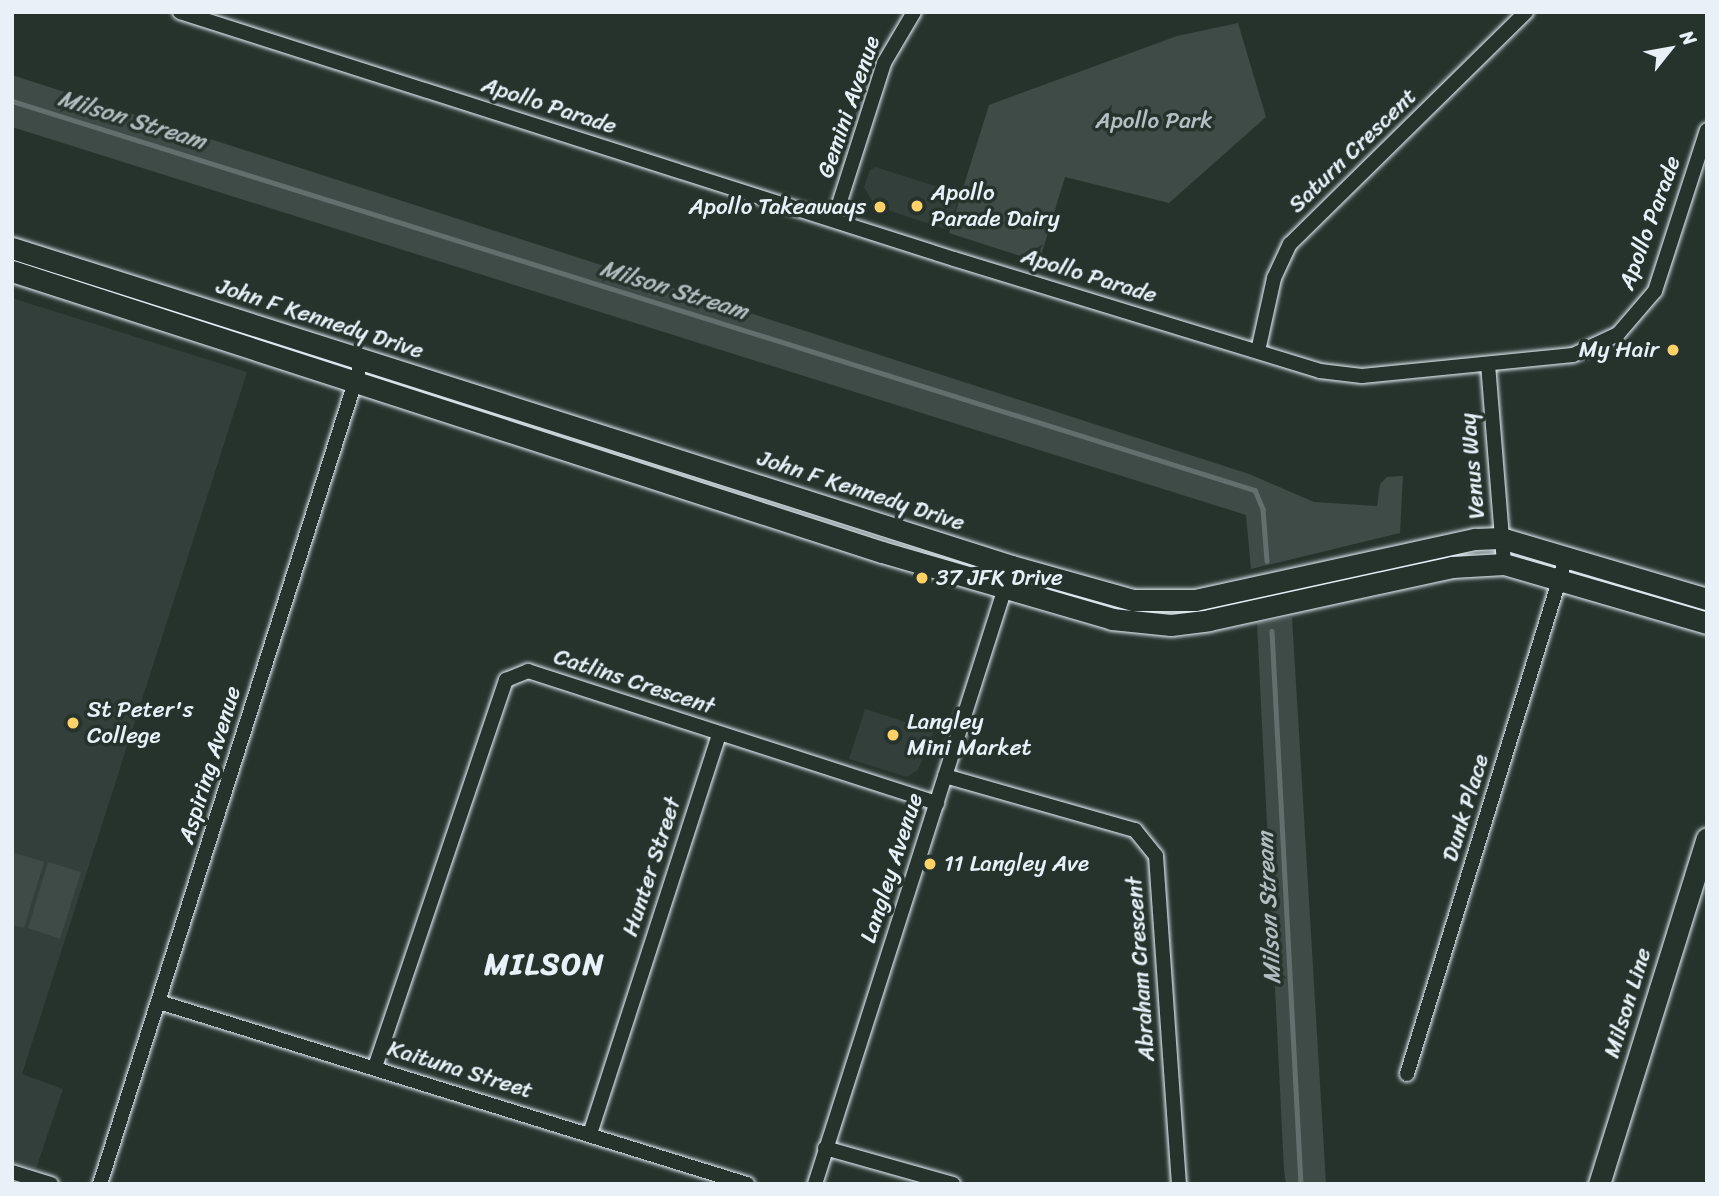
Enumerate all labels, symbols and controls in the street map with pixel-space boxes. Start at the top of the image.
north arrow [1635,14,1705,84]
text: N [1671,24,1706,52]
street label: Gemini Avenue [812,32,886,182]
street label: Apollo Parade [478,71,620,141]
street label: Saturn Crescent [1283,83,1423,219]
water label: Milson Stream [54,84,210,156]
park label: Apollo Park [1096,107,1212,135]
street label: Apollo Parade [1613,153,1687,293]
place label: Apollo Parade Dairy [931,179,1060,233]
place label: Apollo Takeaways [689,193,866,221]
marker: Apollo Parade Dairy [909,198,925,214]
marker: Apollo Takeaways [872,199,888,215]
street label: Apollo Parade [1018,242,1160,310]
water label: Milson Stream [596,254,752,326]
street label: John F Kennedy Drive [213,273,427,365]
place label: My Hair [1579,336,1659,364]
marker: My Hair [1665,342,1681,358]
street label: Venus Way [1455,412,1491,520]
street label: John F Kennedy Drive [754,445,968,537]
place label: 37 JFK Drive [936,564,1063,592]
marker: 37 JFK Drive [914,570,930,586]
street label: Catlins Crescent [549,643,719,721]
street label: Aspiring Avenue [173,683,247,847]
place label: St Peter's College [87,696,193,750]
place label: Langley Mini Market [907,708,1030,762]
marker: St Peter's College [65,715,81,731]
marker: Langley Mini Market [885,727,901,743]
street label: Dunk Place [1436,750,1496,866]
street label: Langley Avenue [855,790,929,946]
street label: Hunter Street [616,794,688,940]
water label: Milson Stream [1251,830,1287,986]
place label: 11 Langley Ave [944,850,1090,878]
marker: 11 Langley Ave [922,856,938,872]
street label: Abraham Crescent [1121,874,1161,1064]
street label: Milson Line [1598,945,1658,1061]
district label: MILSON [487,946,603,982]
street label: Kaituna Street [384,1035,536,1105]

